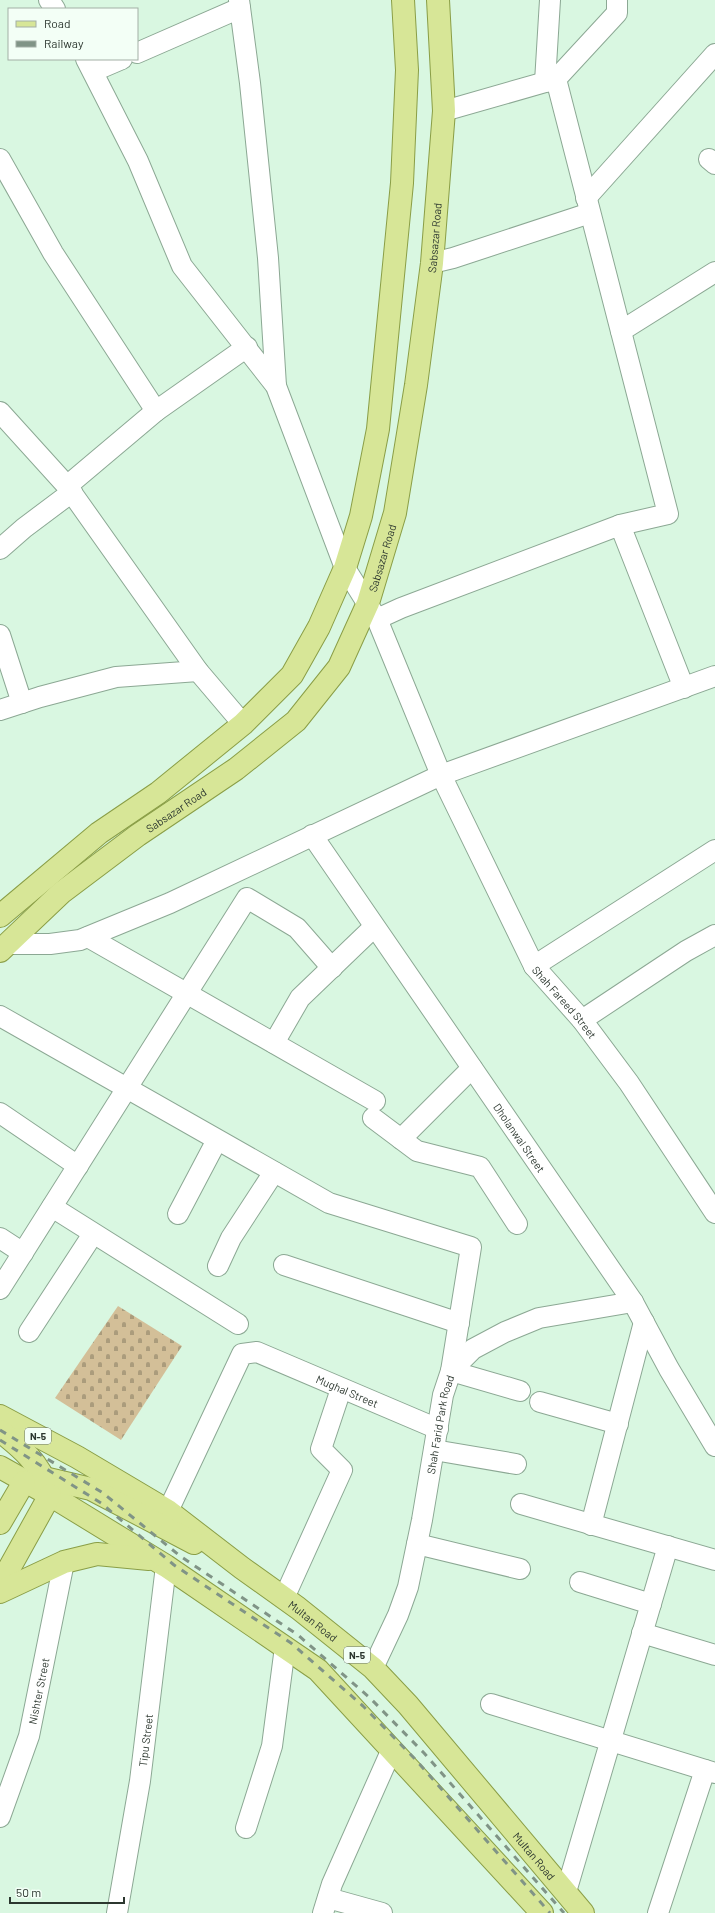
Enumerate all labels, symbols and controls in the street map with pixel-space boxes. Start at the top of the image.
legend [8,8,138,60]
text: Road [44,16,71,30]
text: Railway [44,36,84,50]
street label: Sabsazar Road [424,202,443,273]
street label: Sabsazar Road [365,522,398,593]
street label: Sabsazar Road [143,785,208,835]
street label: Shah Fareed Street [530,963,600,1041]
street label: Dholanwal Street [492,1100,548,1174]
street label: Mughal Street [315,1372,380,1409]
street label: Shah Farid Park Road [423,1373,456,1475]
road number: N-5 [25,1428,51,1444]
street label: Multan Road [286,1597,340,1644]
road number: N-5 [344,1647,370,1663]
street label: Nishter Street [25,1657,51,1725]
street label: Tipu Street [135,1713,155,1767]
street label: Multan Road [511,1829,558,1882]
scale bar [10,1879,124,1905]
text: 50 m [16,1885,41,1899]

